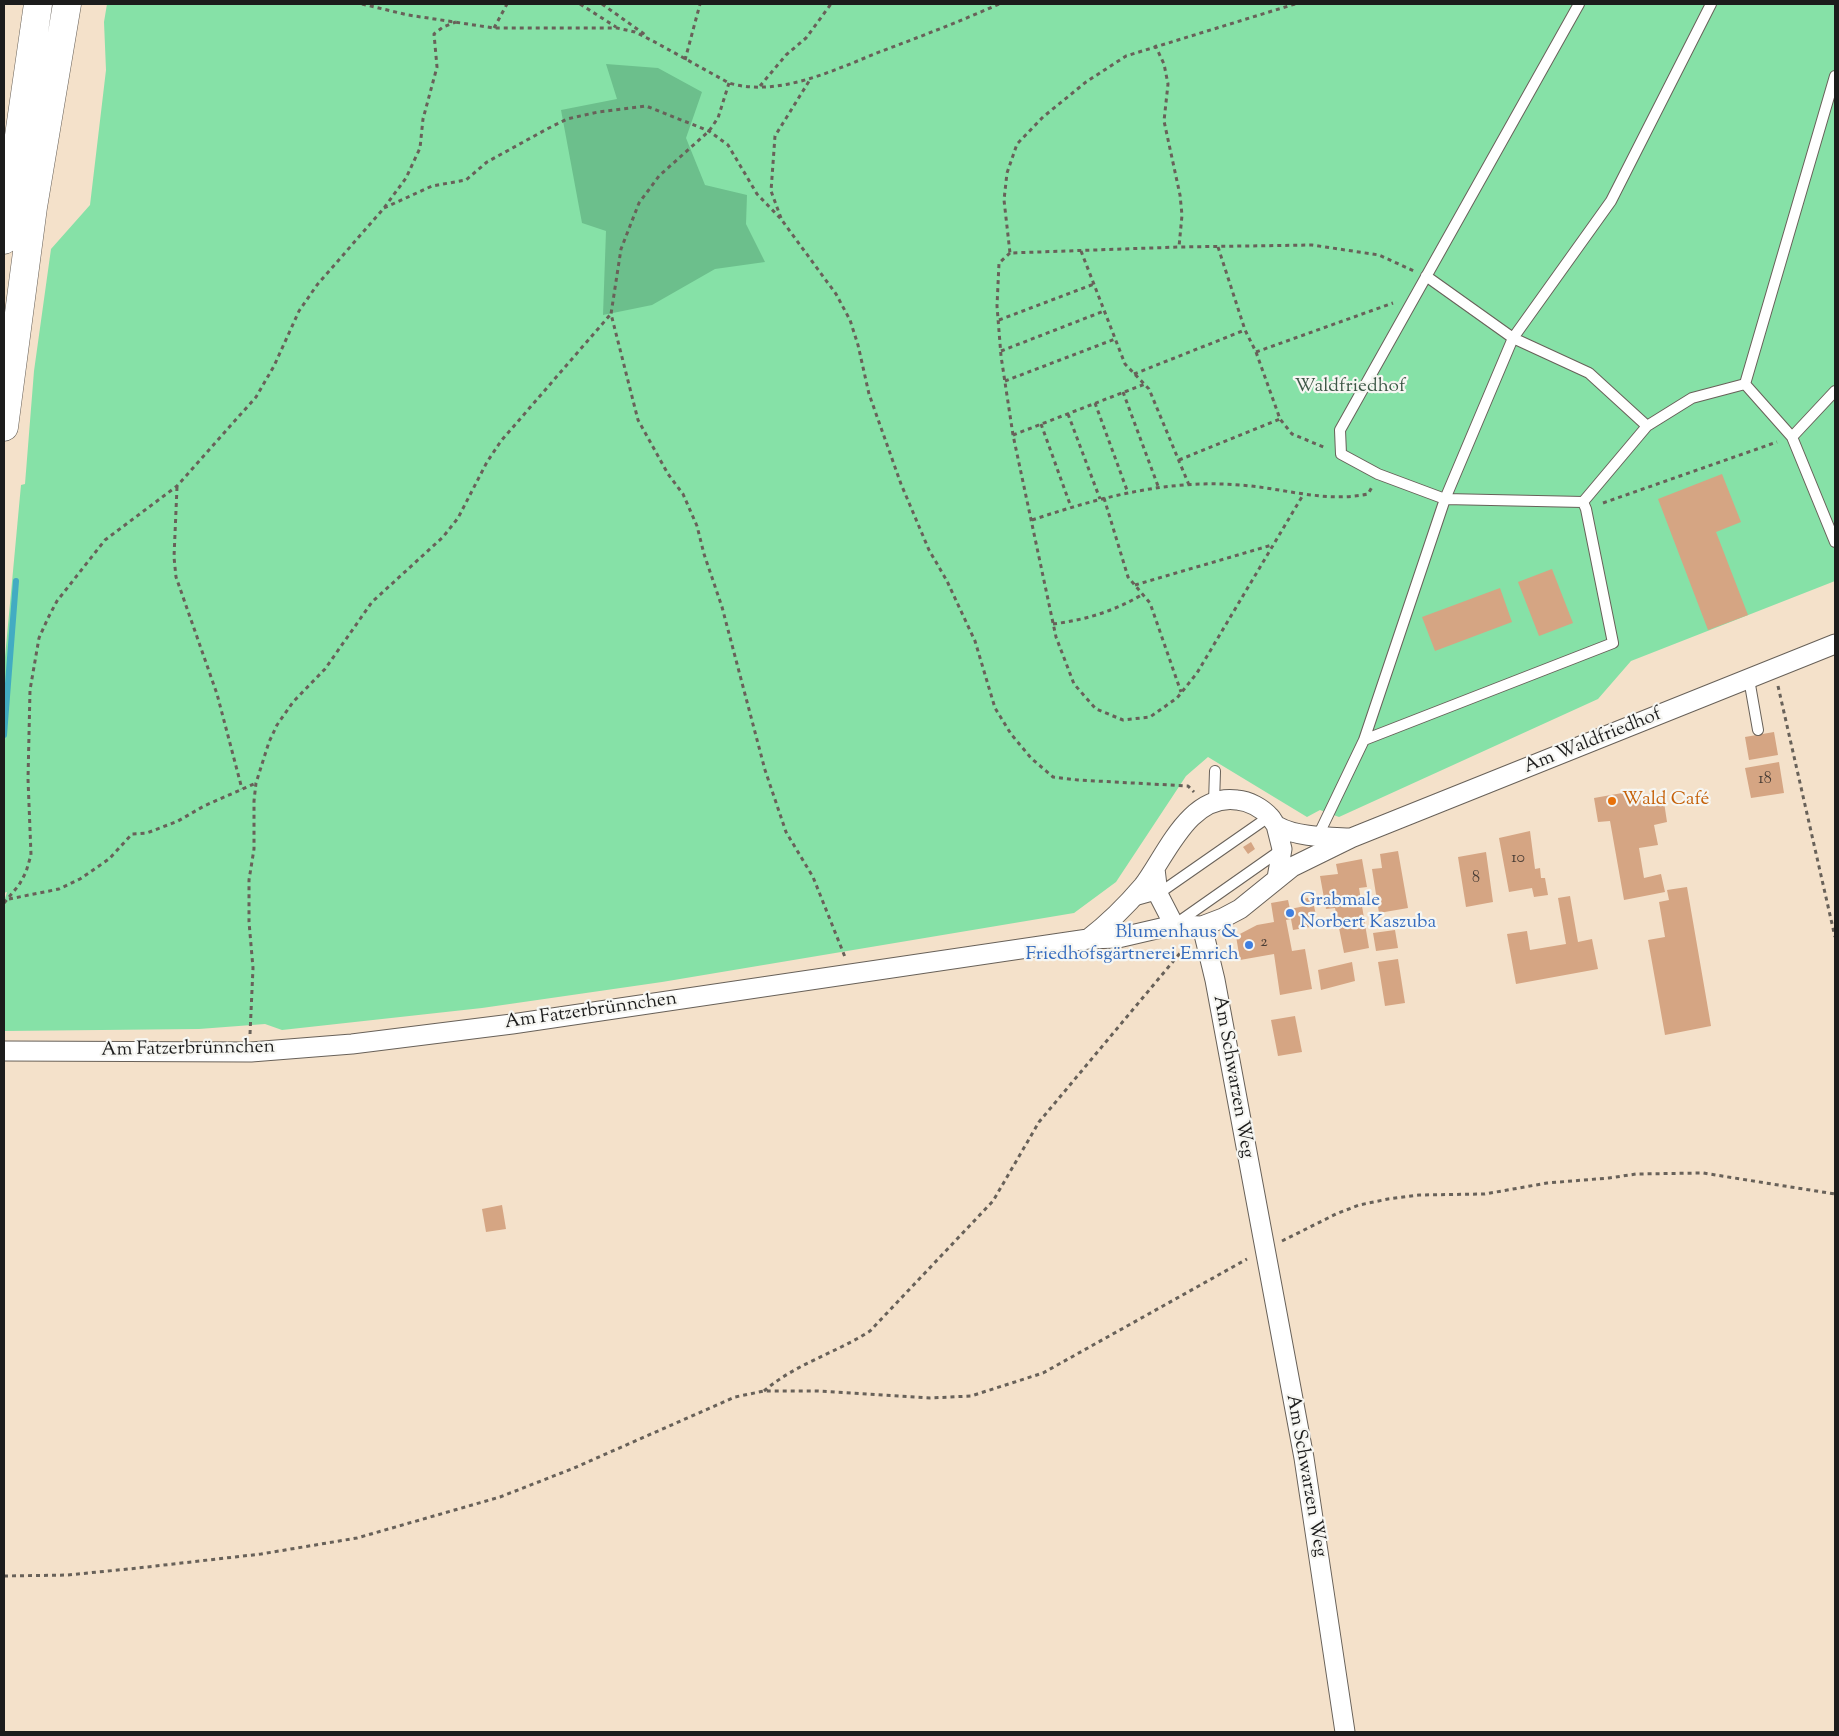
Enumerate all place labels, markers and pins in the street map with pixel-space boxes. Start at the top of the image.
place label: Wald Café [1622,790,1709,812]
marker: Wald Café [1606,795,1618,807]
place label: Grabmale Norbert Kaszuba [1300,891,1436,935]
marker: Grabmale Norbert Kaszuba [1284,907,1296,919]
place label: Blumenhaus & Friedhofsgärtnerei Emrich [1026,923,1239,967]
marker: Blumenhaus & Friedhofsgärtnerei Emrich [1243,939,1255,951]

